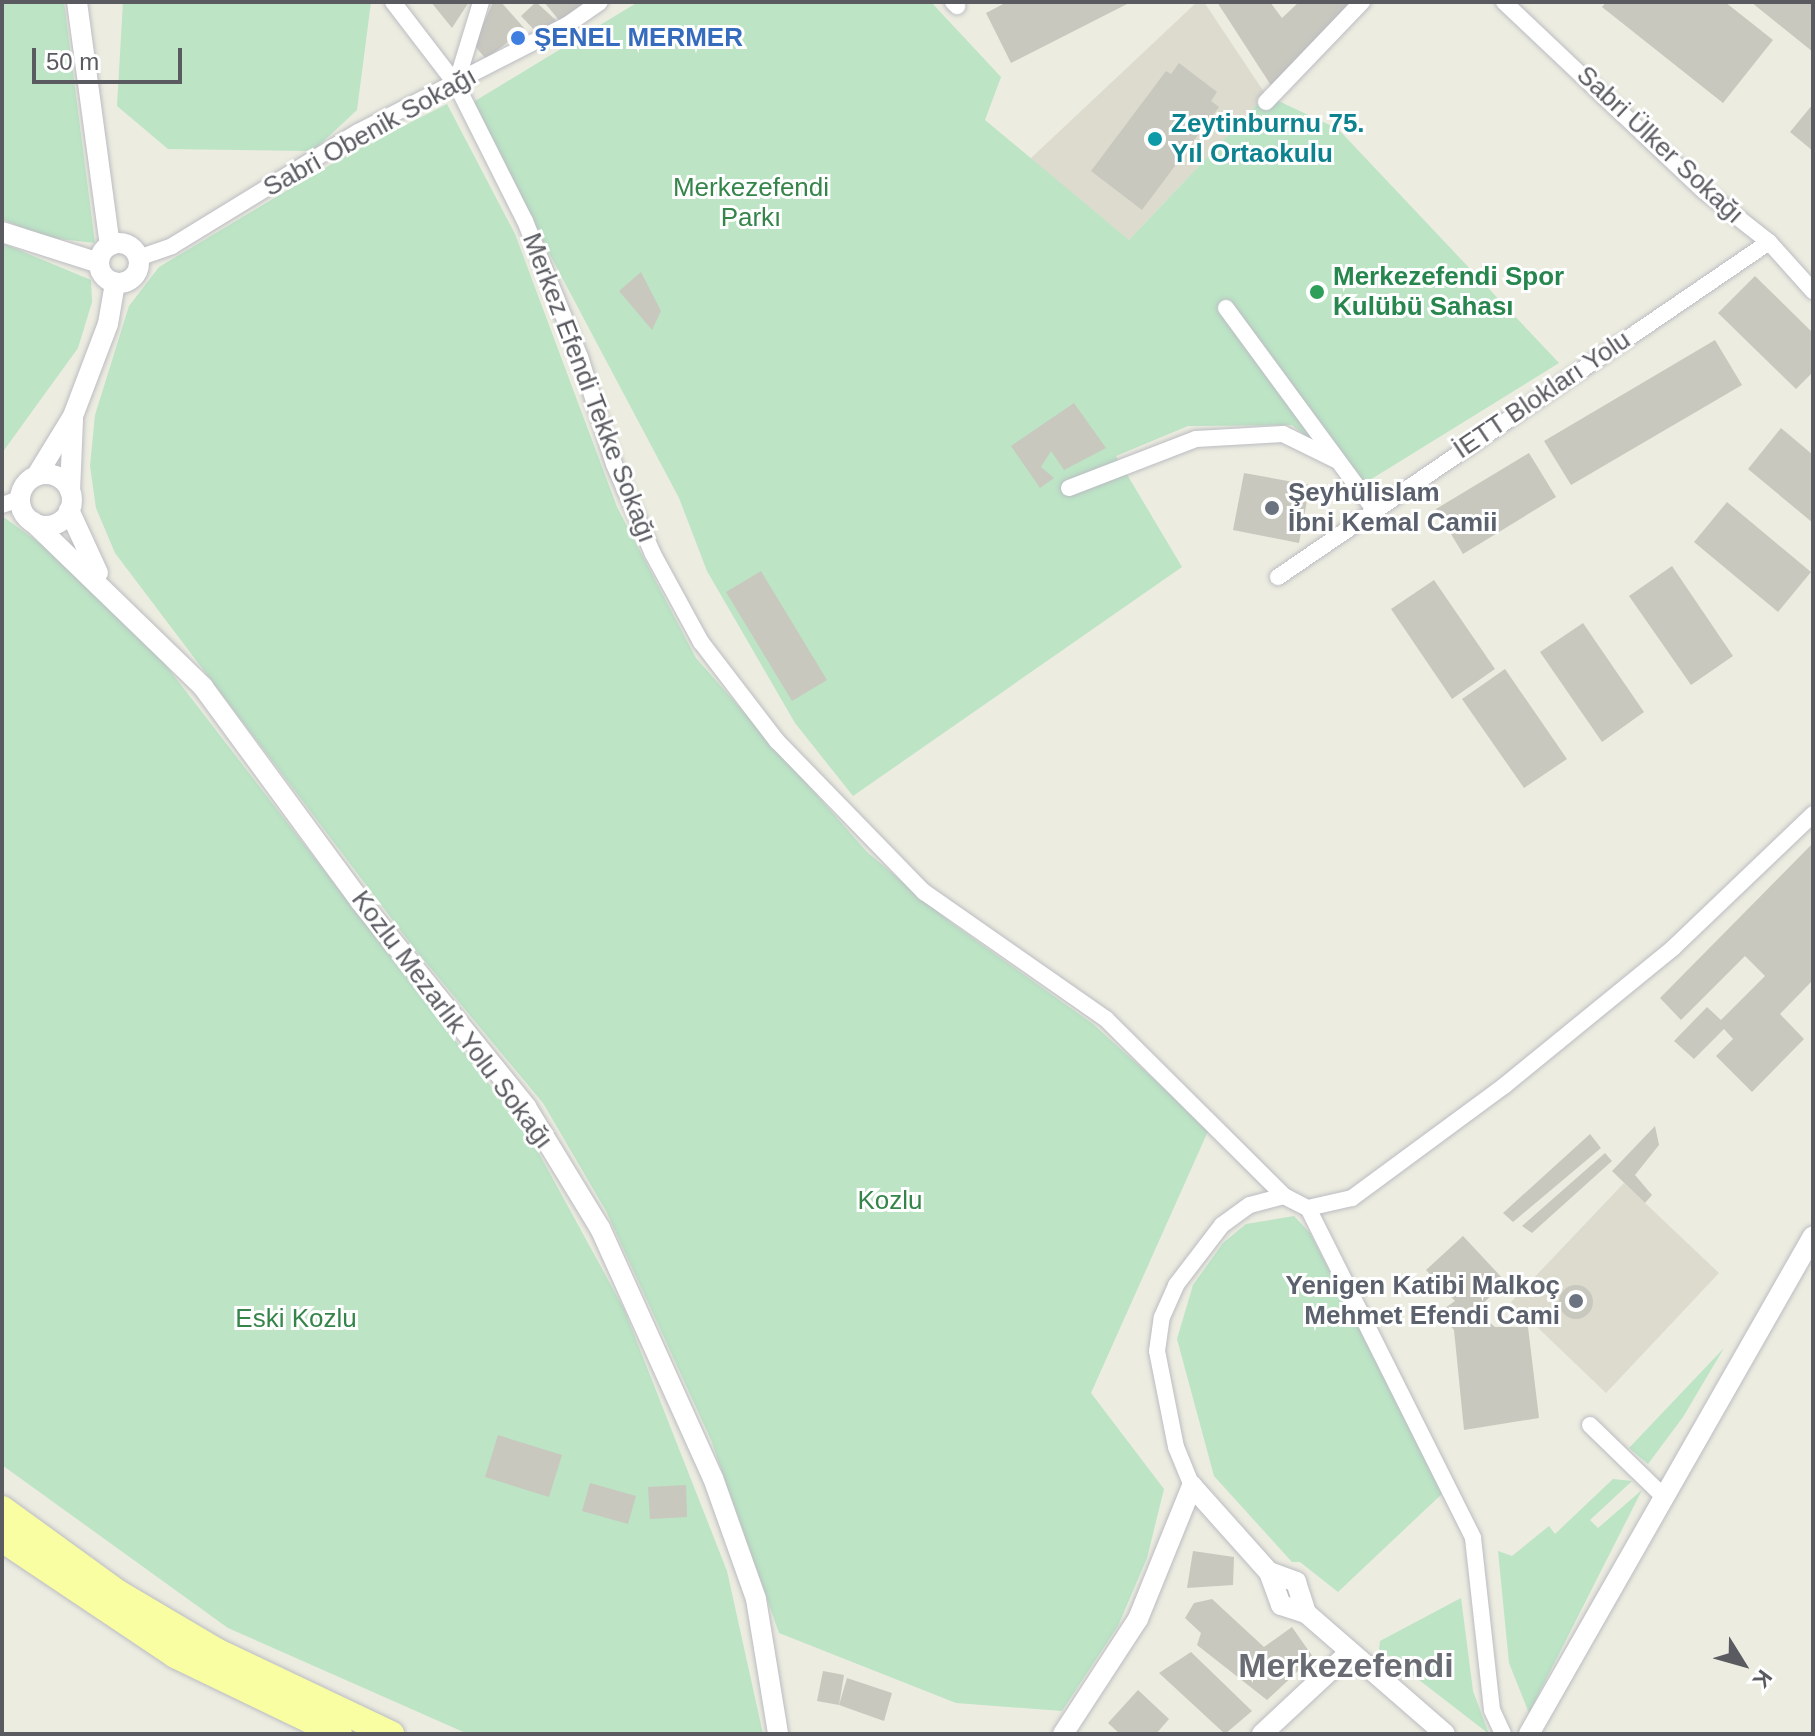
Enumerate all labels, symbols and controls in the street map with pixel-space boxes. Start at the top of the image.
place label: ŞENEL MERMER [534,22,743,54]
marker: ŞENEL MERMER [509,29,527,47]
scale bar [36,32,186,82]
text: 50 m [46,48,99,75]
street label: Sabri Ülker Sokağı [1570,60,1750,230]
street label: Sabri Obenik Sokağı [258,61,482,203]
place label: Zeytinburnu 75. Yıl Ortaokulu [1171,108,1365,170]
marker: Zeytinburnu 75. Yıl Ortaokulu [1146,130,1164,148]
park label: Merkezefendi Parkı [673,172,829,234]
street label: Merkez Efendi Tekke Sokağı [515,229,663,547]
place label: Merkezefendi Spor Kulübü Sahası [1333,261,1564,322]
marker: Merkezefendi Spor Kulübü Sahası [1308,283,1326,301]
street label: İETT Blokları Yolu [1447,324,1637,466]
place label: Şeyhülislam İbni Kemal Camii [1288,477,1497,538]
marker: Şeyhülislam İbni Kemal Camii [1263,499,1281,517]
street label: Kozlu Mezarlık Yolu Sokağı [345,885,559,1155]
park label: Kozlu [857,1185,923,1217]
place label: Yenigen Katibi Malkoç Mehmet Efendi Cami [1285,1270,1560,1332]
marker: Yenigen Katibi Malkoç Mehmet Efendi Cami [1567,1292,1585,1310]
park label: Eski Kozlu [235,1303,357,1335]
north arrow [1703,1624,1783,1704]
district label: Merkezefendi [1238,1646,1454,1686]
text: K [1748,1665,1777,1693]

